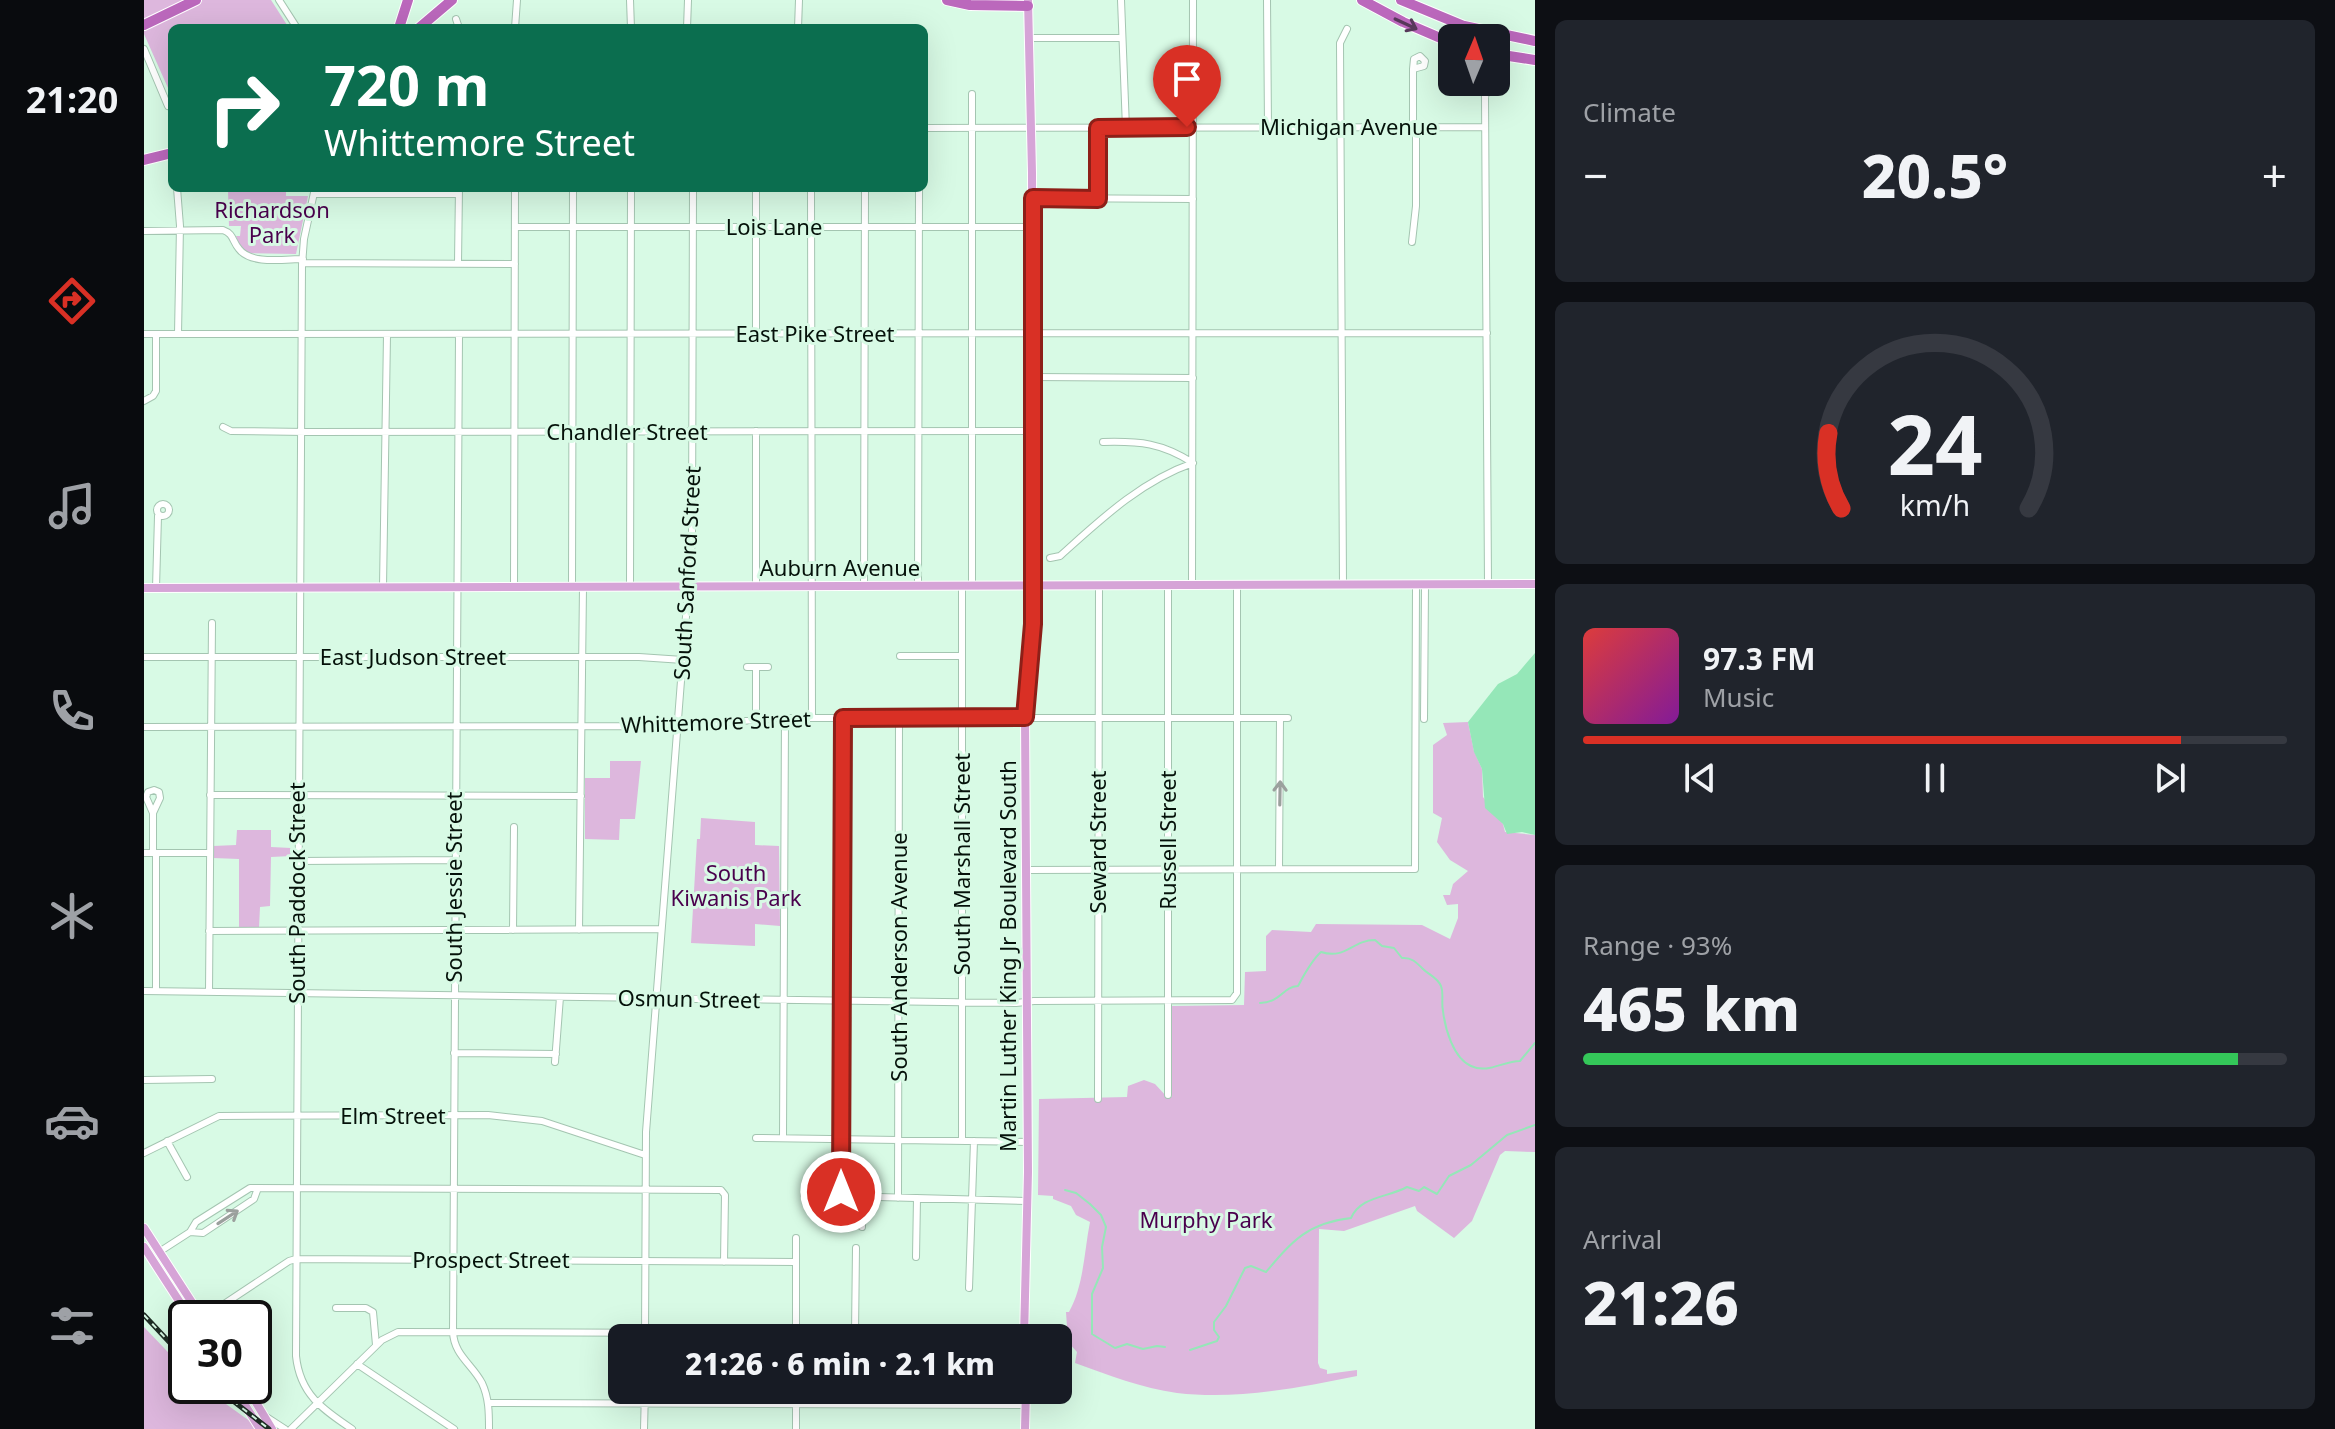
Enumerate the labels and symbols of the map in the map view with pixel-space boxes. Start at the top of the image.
one-way arrow [1394,17,1418,32]
north arrow [1438,24,1510,96]
pin [1153,45,1221,127]
street label: Michigan Avenue [1260,111,1438,141]
park label: Richardson Park [214,194,330,249]
street label: Lois Lane [726,211,822,241]
street label: East Pike Street [735,318,895,348]
street label: Chandler Street [546,416,708,446]
street label: South Sanford Street [665,465,707,681]
street label: Auburn Avenue [760,552,920,582]
street label: East Judson Street [320,641,506,671]
street label: Whittemore Street [620,703,812,739]
street label: South Marshall Street [946,753,976,975]
street label: Martin Luther King Jr Boulevard South [992,760,1022,1152]
street label: Seward Street [1082,770,1112,914]
street label: Russell Street [1152,770,1182,910]
one-way arrow [1272,780,1288,807]
street label: South Paddock Street [281,782,311,1004]
street label: South Jessie Street [438,791,468,982]
street label: South Anderson Avenue [883,832,913,1082]
park label: South Kiwanis Park [671,857,802,912]
street label: Osmun Street [617,982,761,1014]
street label: Elm Street [340,1100,446,1130]
position arrow [799,1150,883,1234]
park label: Murphy Park [1139,1204,1273,1234]
one-way arrow [216,1209,239,1225]
street label: Prospect Street [412,1244,570,1274]
speed limit sign: 30 [168,1300,272,1404]

